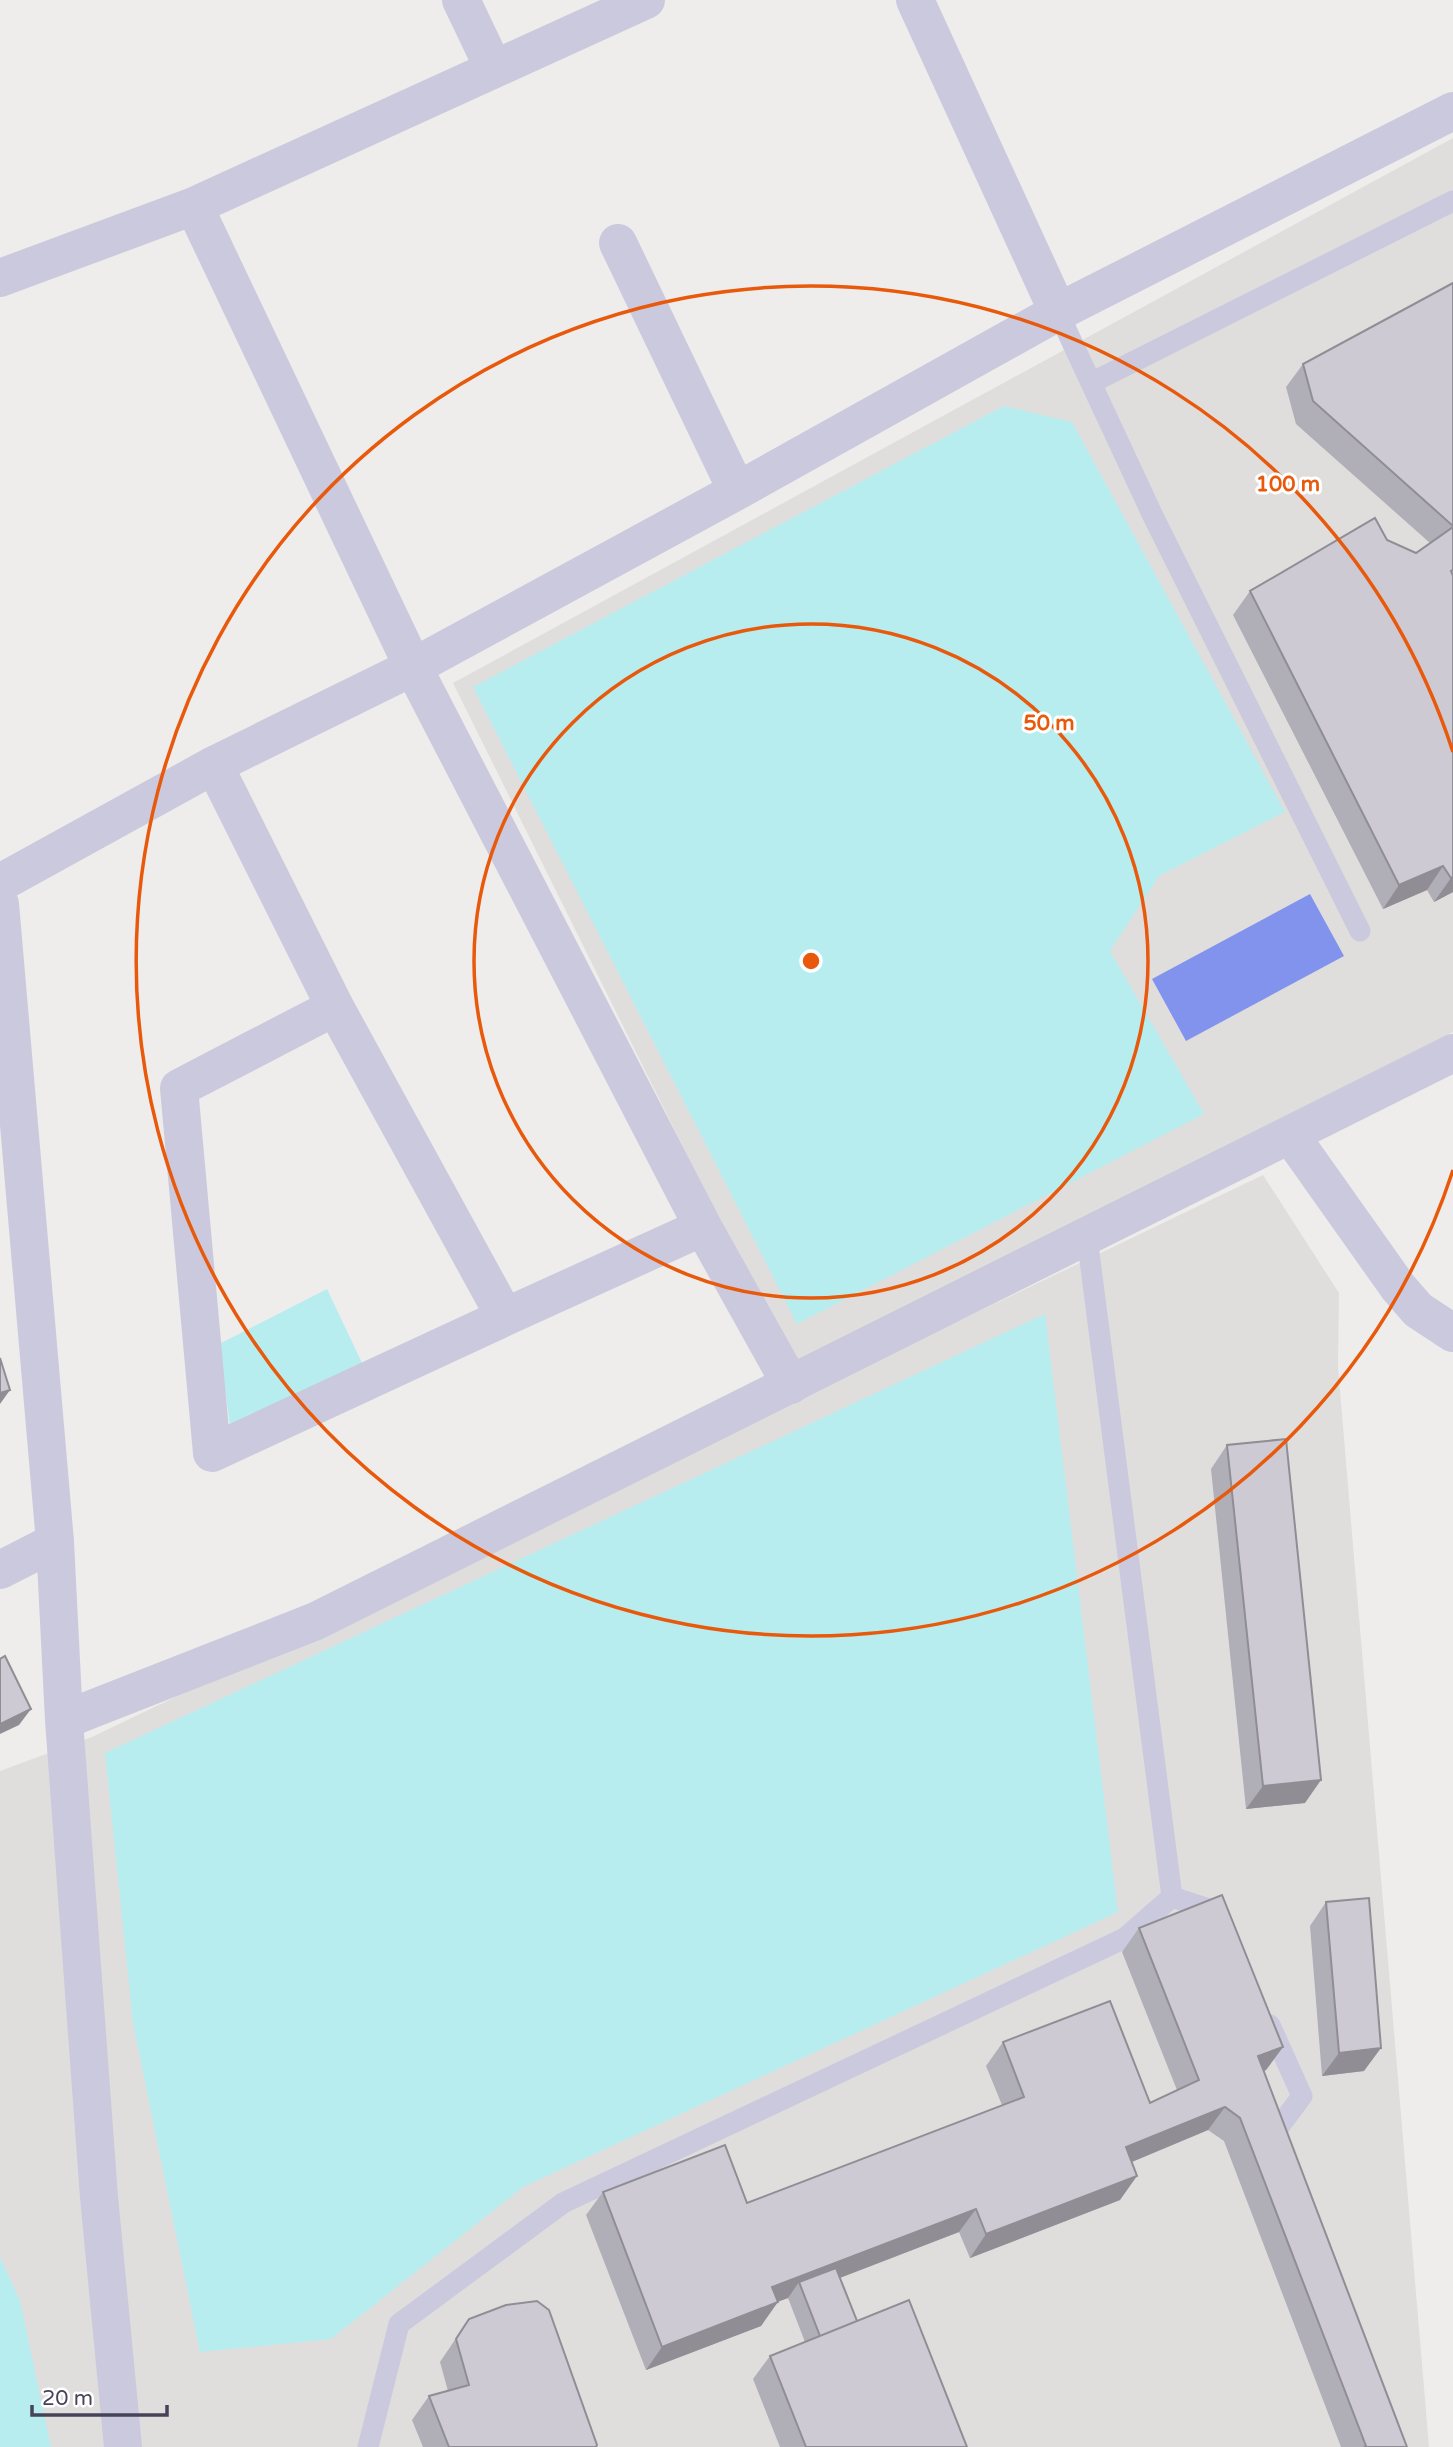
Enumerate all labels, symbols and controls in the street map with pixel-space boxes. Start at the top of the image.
text: 100 m [1256,472,1320,497]
text: 50 m [1023,711,1075,736]
centre of rings [799,949,823,973]
scale bar [32,2374,166,2418]
text: 20 m [42,2386,93,2411]

